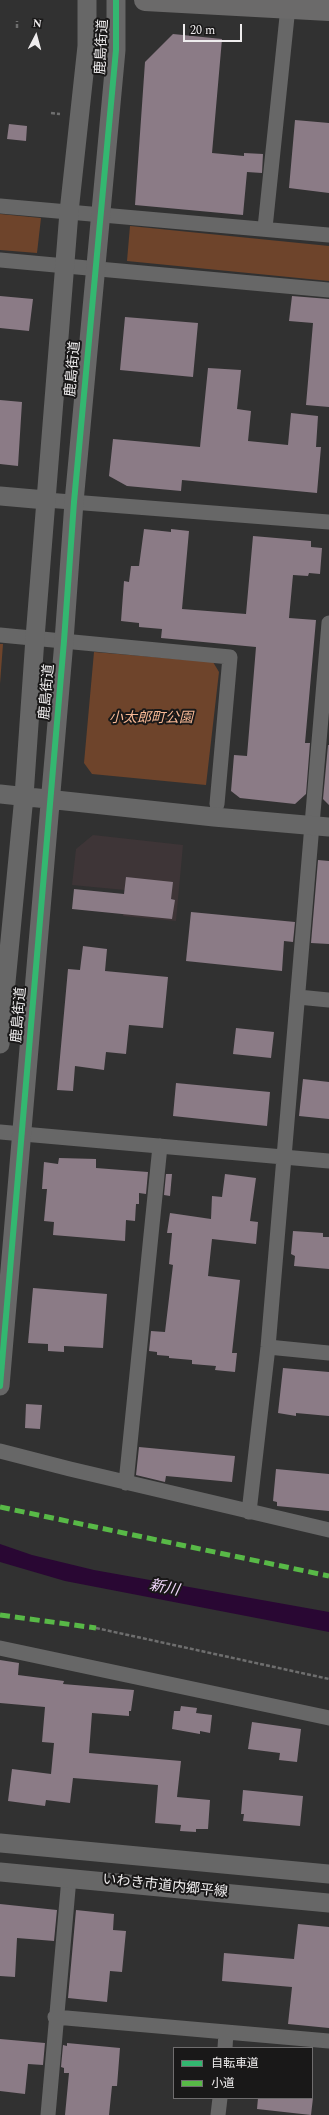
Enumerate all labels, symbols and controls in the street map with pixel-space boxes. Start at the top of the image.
text: N [32,15,43,32]
north arrow [16,16,56,56]
scale bar [185,16,244,42]
street label: 鹿島街道 [93,19,113,75]
text: 20 m [190,21,215,40]
street label: 鹿島街道 [63,340,85,398]
street label: 鹿島街道 [37,663,59,721]
park label: 小太郎町公園 [109,711,193,727]
street label: 鹿島街道 [9,986,31,1044]
water label: 新川 [148,1577,180,1601]
street label: いわき市道内郷平線 [101,1872,229,1902]
legend [173,2047,313,2099]
text: 自転車道 [211,2054,259,2073]
text: 小道 [211,2074,235,2093]

